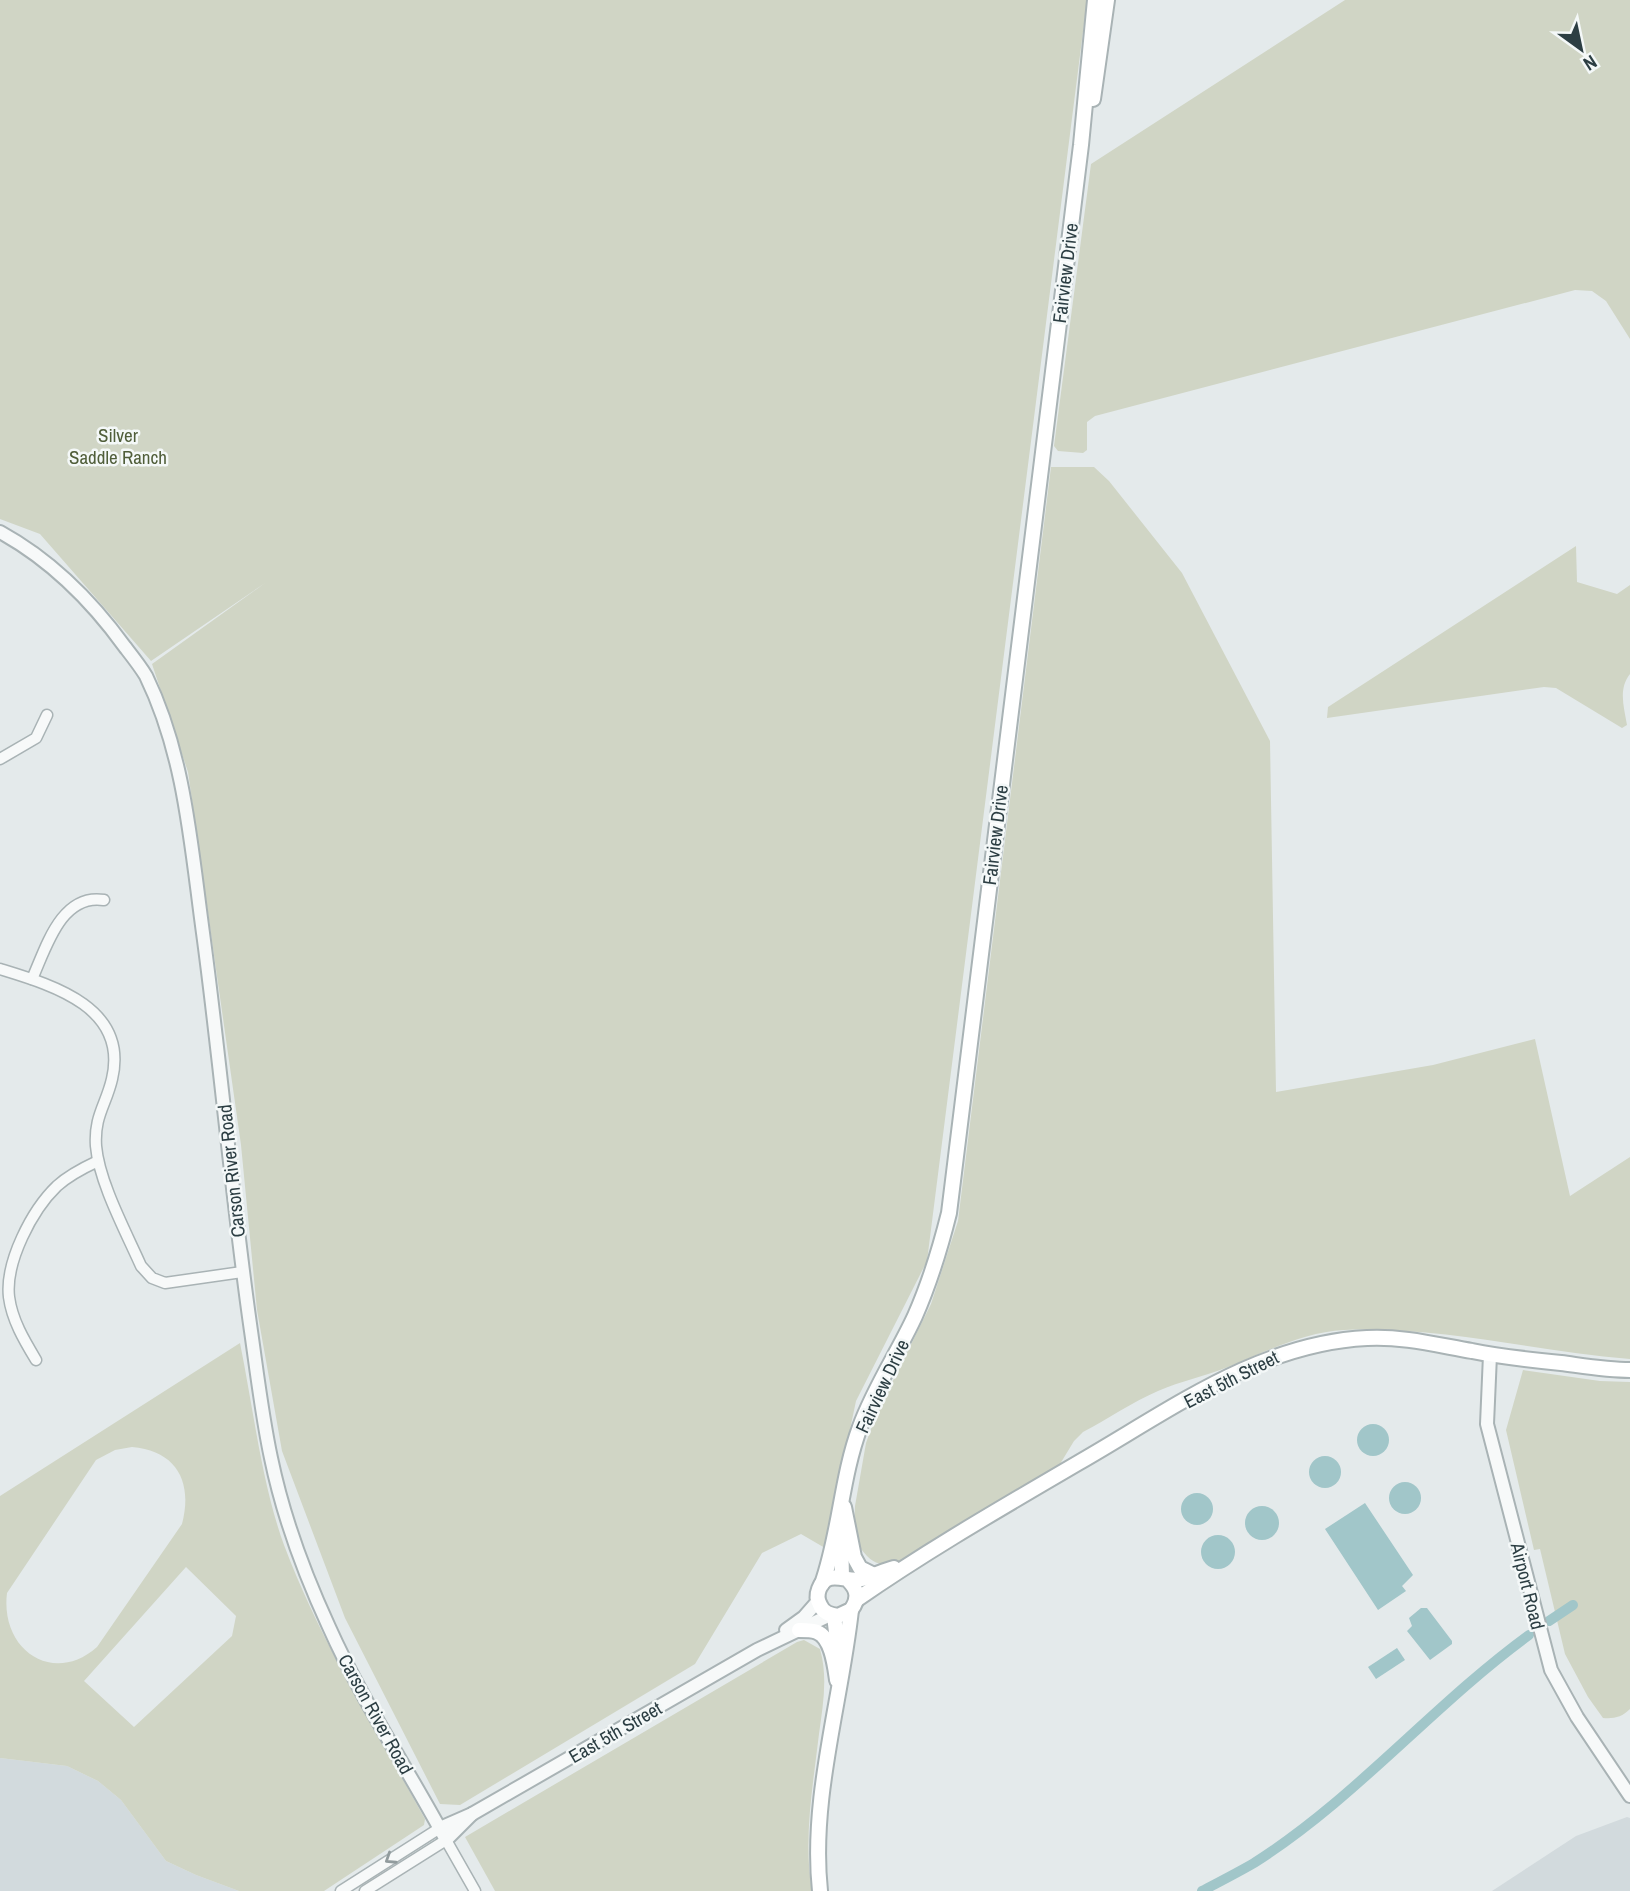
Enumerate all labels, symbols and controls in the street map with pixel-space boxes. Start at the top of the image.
north arrow [1546,14,1616,84]
text: N [1578,49,1602,77]
street label: Fairview Drive [1046,222,1084,324]
park label: Silver Saddle Ranch [69,422,167,470]
street label: Fairview Drive [976,784,1014,886]
street label: Carson River Road [211,1103,251,1239]
street label: Fairview Drive [849,1335,915,1437]
street label: East 5th Street [1179,1344,1283,1414]
street label: Airport Road [1504,1539,1551,1632]
street label: Carson River Road [332,1649,420,1779]
street label: East 5th Street [564,1695,667,1769]
one-way arrow [385,1851,398,1864]

